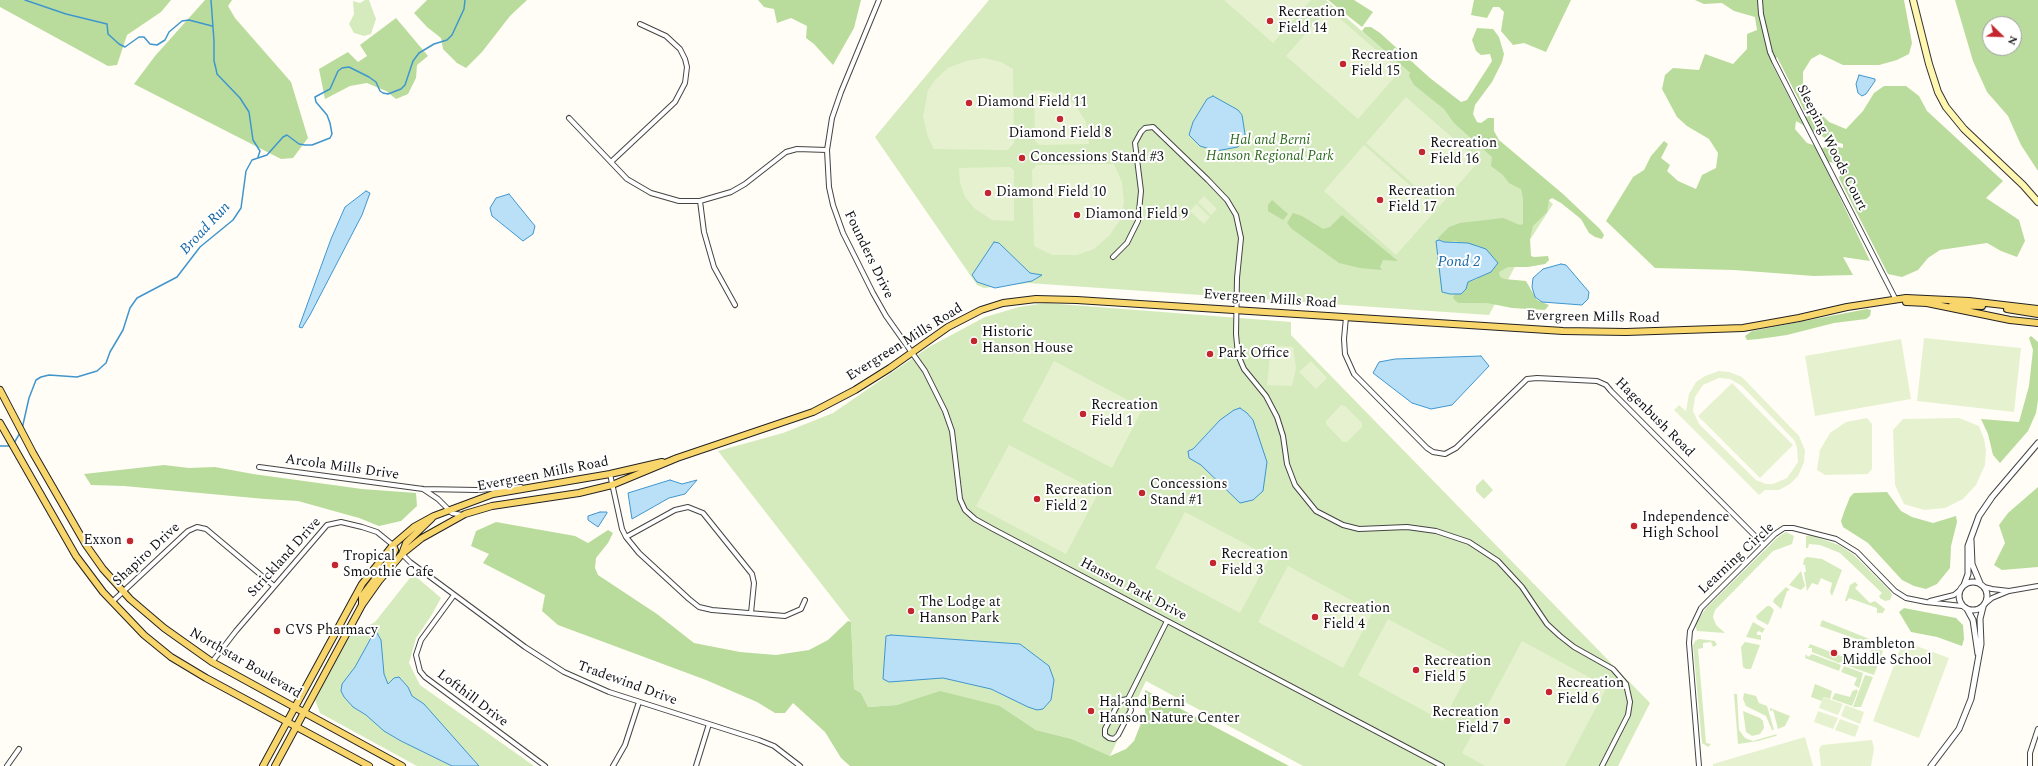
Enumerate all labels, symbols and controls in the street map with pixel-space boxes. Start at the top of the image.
place label: Recreation Field 14 [1278,5,1345,38]
marker: Recreation Field 14 [1265,16,1275,26]
north arrow [1982,16,2022,56]
text: N [2003,33,2022,48]
place label: Recreation Field 15 [1351,48,1418,80]
marker: Recreation Field 15 [1338,59,1348,69]
street label: Sleeping Woods Court [1792,82,1870,214]
place label: Diamond Field 11 [977,95,1087,111]
marker: Diamond Field 11 [964,98,974,108]
marker: Diamond Field 8 [1055,114,1065,124]
place label: Diamond Field 8 [1008,126,1112,142]
park label: Hal and Berni Hanson Regional Park [1206,133,1334,166]
place label: Recreation Field 16 [1430,136,1497,168]
marker: Recreation Field 16 [1417,147,1427,157]
place label: Concessions Stand #3 [1030,150,1164,166]
marker: Concessions Stand #3 [1017,153,1027,163]
place label: Recreation Field 17 [1388,184,1455,216]
place label: Diamond Field 10 [996,185,1106,201]
marker: Diamond Field 10 [983,188,993,198]
marker: Recreation Field 17 [1375,195,1385,205]
water label: Broad Run [177,199,235,259]
place label: Diamond Field 9 [1085,207,1188,223]
street label: Founders Drive [839,208,897,302]
marker: Diamond Field 9 [1072,210,1082,220]
water label: Pond 2 [1438,254,1480,272]
street label: Evergreen Mills Road [1203,287,1337,313]
street label: Evergreen Mills Road [844,300,966,386]
street label: Evergreen Mills Road [1526,308,1660,328]
place label: Historic Hanson House [982,325,1073,358]
marker: Historic Hanson House [969,336,979,346]
place label: Park Office [1218,346,1289,362]
marker: Park Office [1205,349,1215,359]
street label: Hagenbush Road [1611,375,1697,461]
place label: Recreation Field 1 [1091,398,1158,430]
marker: Recreation Field 1 [1078,409,1088,419]
street label: Arcola Mills Drive [284,452,400,484]
street label: Evergreen Mills Road [476,454,610,496]
place label: Concessions Stand #1 [1150,477,1227,510]
place label: Recreation Field 2 [1045,483,1112,516]
marker: Concessions Stand #1 [1137,488,1147,498]
marker: Recreation Field 2 [1032,494,1042,504]
place label: Independence High School [1642,510,1729,542]
street label: Strickland Drive [245,515,325,601]
street label: Shapiro Drive [110,520,184,590]
street label: Learning Circle [1696,520,1778,598]
marker: Independence High School [1629,521,1639,531]
place label: Exxon [83,533,122,549]
marker: Exxon [125,536,135,546]
place label: Recreation Field 3 [1221,547,1288,580]
place label: Tropical Smoothie Cafe [343,549,434,582]
street label: Hanson Park Drive [1077,555,1189,625]
marker: Recreation Field 3 [1208,558,1218,568]
marker: Tropical Smoothie Cafe [330,560,340,570]
place label: The Lodge at Hanson Park [919,595,1001,628]
place label: Recreation Field 4 [1323,601,1390,634]
marker: The Lodge at Hanson Park [906,606,916,616]
marker: Recreation Field 4 [1310,612,1320,622]
place label: CVS Pharmacy [285,623,378,639]
street label: Northstar Boulevard [186,625,304,703]
marker: CVS Pharmacy [272,626,282,636]
place label: Brambleton Middle School [1842,637,1932,670]
marker: Brambleton Middle School [1829,648,1839,658]
place label: Recreation Field 5 [1424,654,1491,686]
street label: Tradewind Drive [575,658,679,710]
marker: Recreation Field 5 [1411,665,1421,675]
street label: Lofthill Drive [433,667,511,731]
place label: Recreation Field 6 [1557,676,1624,708]
marker: Recreation Field 6 [1544,687,1554,697]
place label: Hal and Berni Hanson Nature Center [1099,695,1240,728]
place label: Recreation Field 7 [1432,705,1499,738]
marker: Hal and Berni Hanson Nature Center [1086,706,1096,716]
marker: Recreation Field 7 [1502,716,1512,726]

